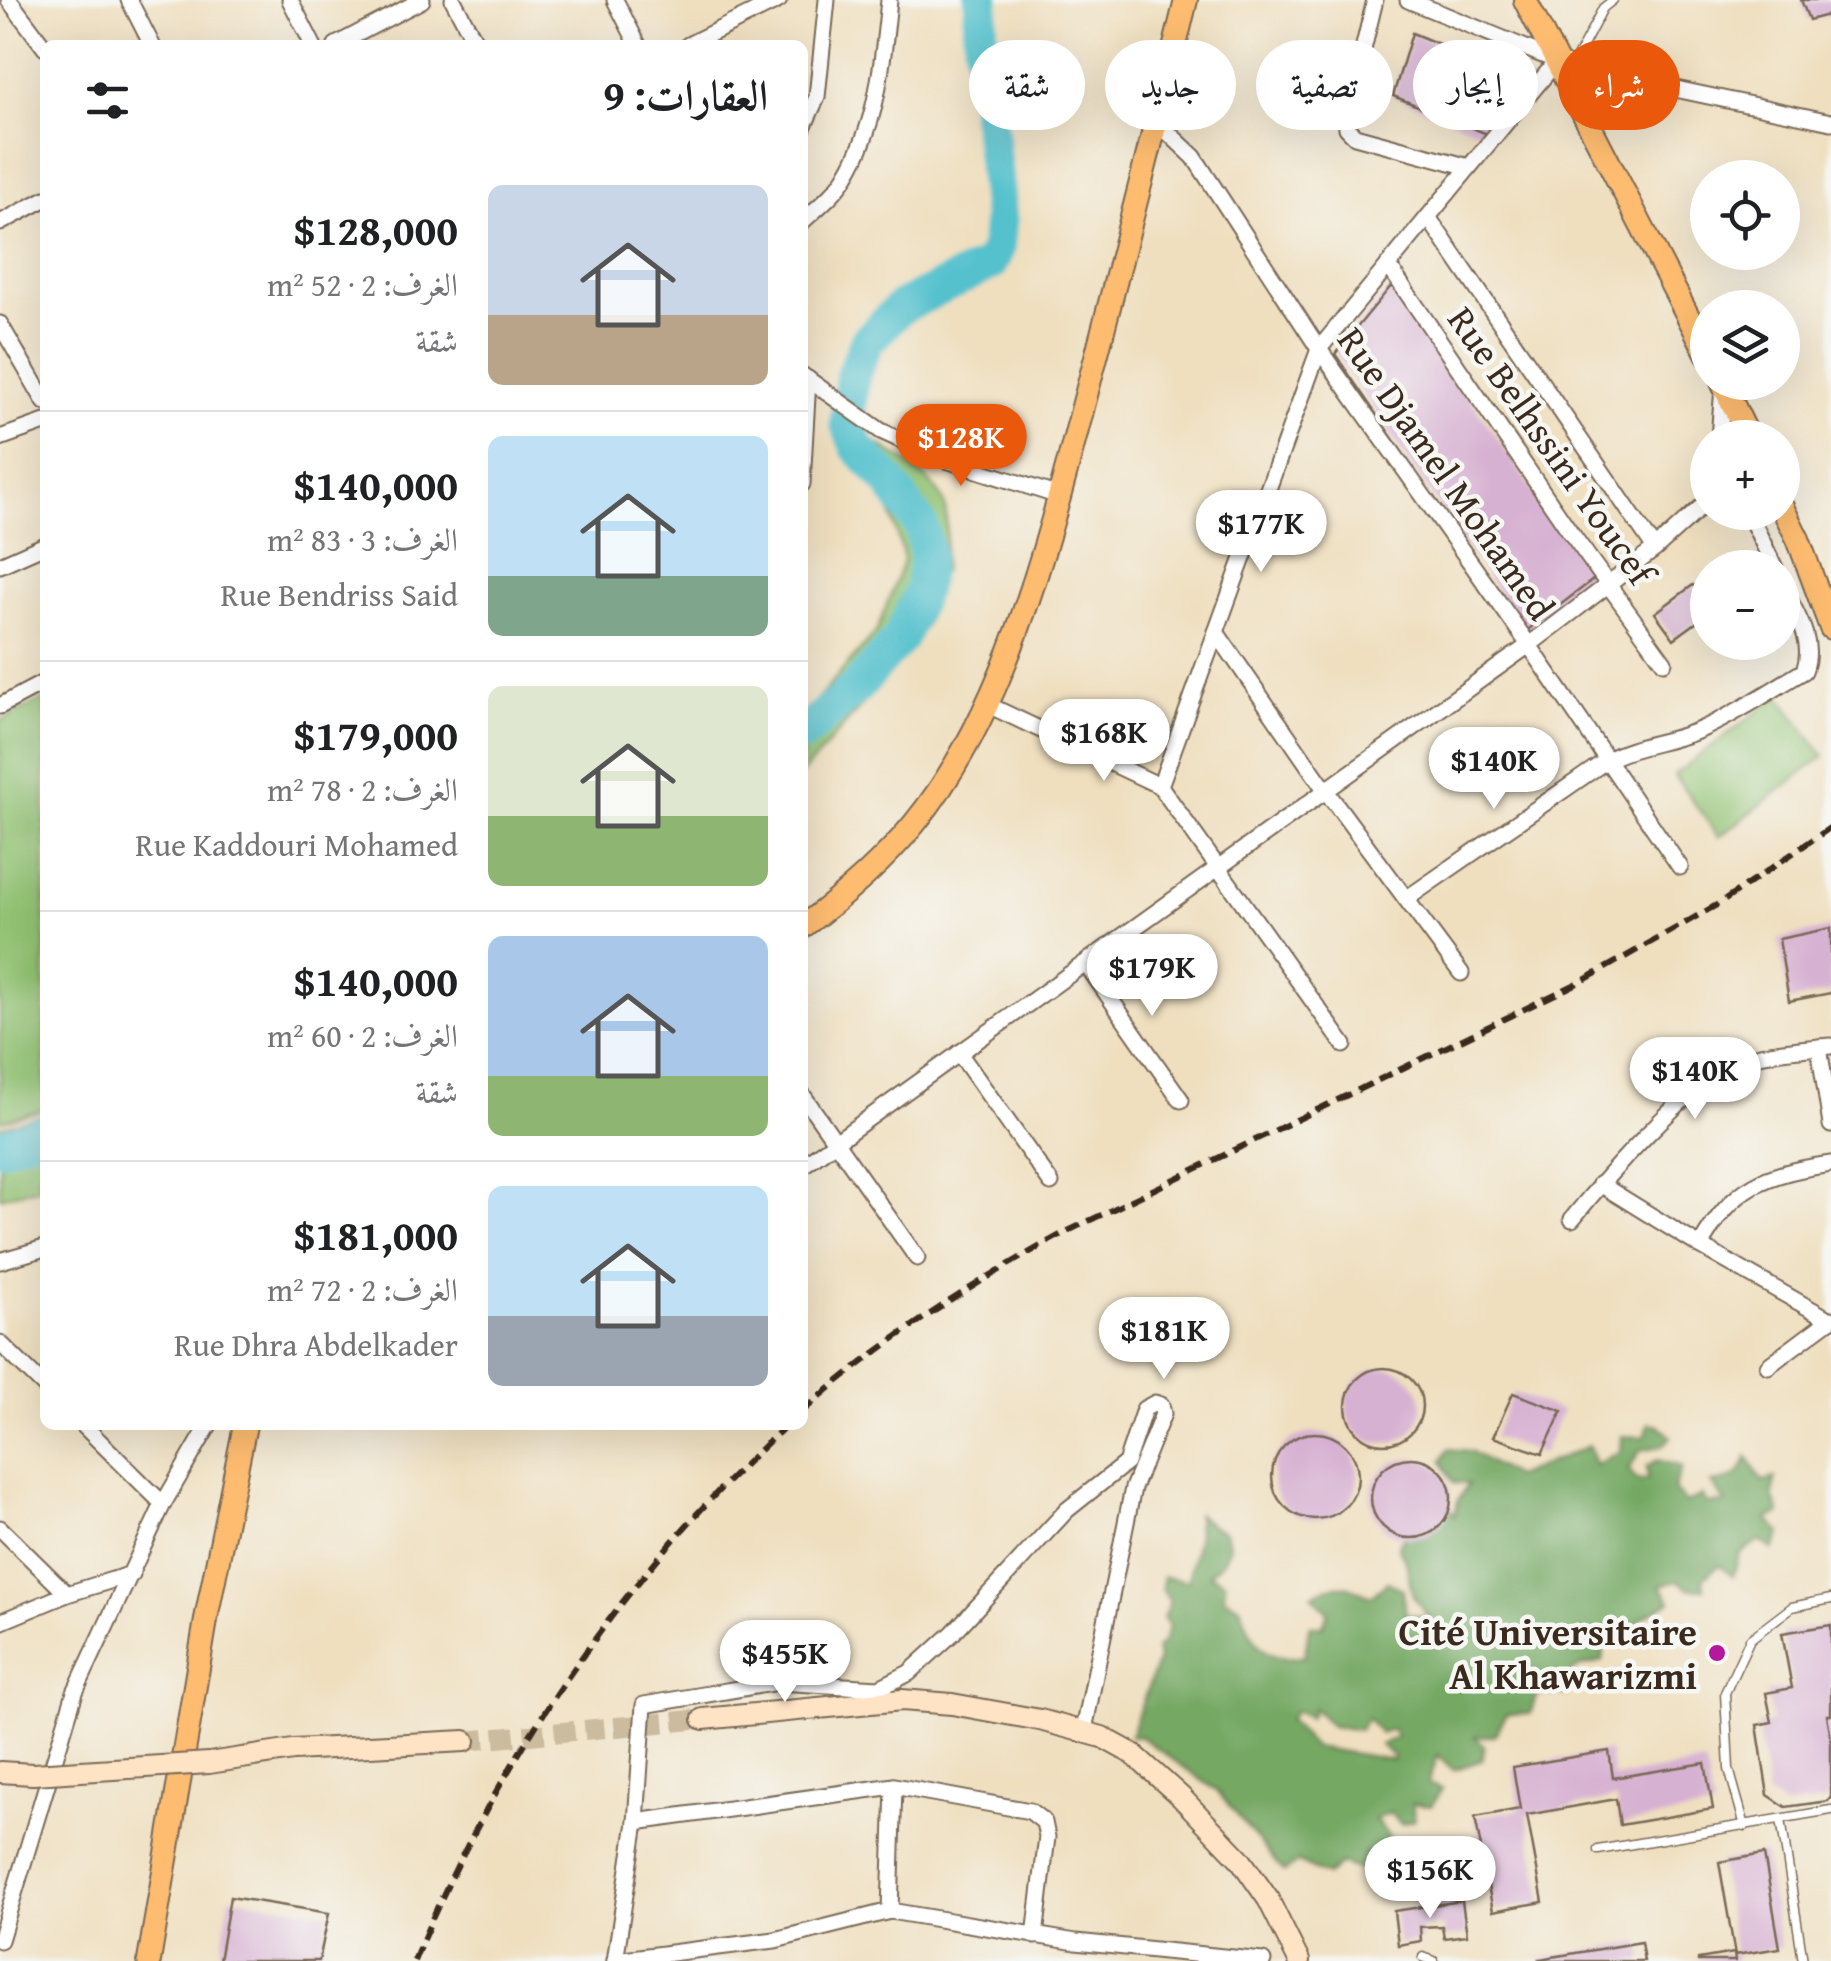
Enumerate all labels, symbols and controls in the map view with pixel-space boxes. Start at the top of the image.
chip: شقة [969,40,1085,130]
chip: جديد [1105,40,1236,130]
chip: تصفية [1256,40,1393,130]
chip: إيجار [1413,40,1538,130]
chip: شراء [1558,40,1680,130]
text: العقارات: 9 [603,64,768,125]
icon: filters [80,73,135,128]
map controls [1690,160,1800,660]
button: locate [1690,160,1800,270]
text: $128,000 [294,199,458,260]
icon: home [568,225,688,345]
text: الغرف: 2 · 52 m² [267,261,458,308]
button: layers [1690,290,1800,400]
street label: Rue Belhssini Youcef [1435,294,1671,599]
street label: Rue Djamel Mohamed [1325,315,1570,632]
text: شقة [416,317,458,364]
pin: $128K [891,404,1031,489]
text: $128K [918,413,1004,460]
button: + [1690,420,1800,530]
text: $140,000 [294,454,458,515]
icon: home [568,476,688,596]
pin: $177K [1191,490,1331,575]
text: $177K [1218,499,1304,546]
text: الغرف: 3 · 83 m² [267,516,458,563]
button: − [1690,550,1800,660]
text: Rue Bendriss Said [221,571,458,618]
pin: $168K [1034,699,1174,784]
text: $179,000 [294,704,458,765]
text: $168K [1061,708,1147,755]
icon: home [568,726,688,846]
pin: $140K [1424,727,1564,812]
text: $140K [1451,736,1537,783]
text: الغرف: 2 · 78 m² [267,766,458,813]
text: Rue Kaddouri Mohamed [135,821,458,868]
pin: $179K [1082,934,1222,1019]
text: $179K [1109,943,1195,990]
text: $140,000 [294,950,458,1011]
icon: home [568,976,688,1096]
text: الغرف: 2 · 60 m² [267,1012,458,1059]
pin: $140K [1625,1037,1765,1122]
text: $140K [1652,1046,1738,1093]
text: شقة [416,1068,458,1115]
text: $181,000 [294,1204,458,1265]
icon: home [568,1226,688,1346]
text: الغرف: 2 · 72 m² [267,1266,458,1313]
pin: $181K [1094,1297,1234,1382]
text: $181K [1121,1306,1207,1353]
text: Rue Dhra Abdelkader [174,1321,458,1368]
place label: Cité Universitaire Al Khawarizmi [1398,1603,1697,1703]
pin: $455K [715,1620,855,1705]
text: $455K [742,1629,828,1676]
marker: Cité Universitaire Al Khawarizmi [1706,1642,1728,1664]
pin: $156K [1360,1836,1500,1921]
text: $156K [1387,1845,1473,1892]

